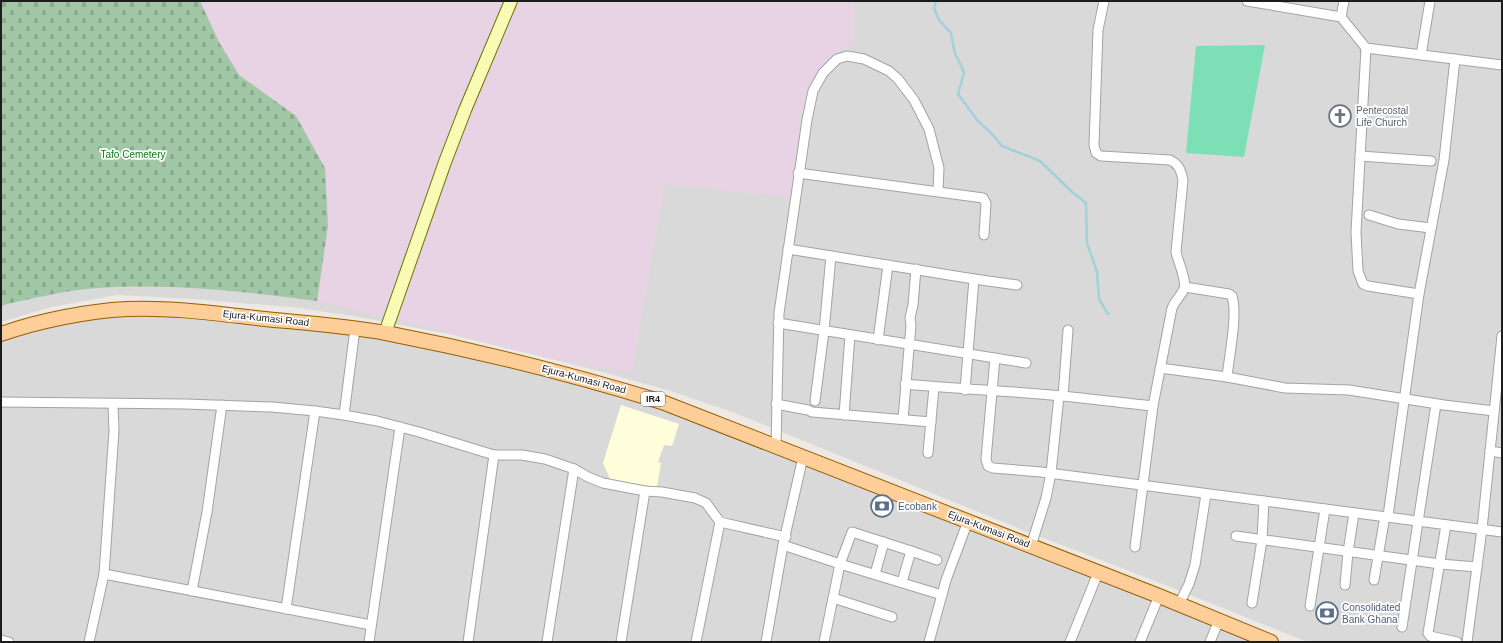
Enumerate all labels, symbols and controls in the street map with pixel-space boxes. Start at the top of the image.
church icon: Pentecostal Life Church [1327,103,1353,129]
place label: Pentecostal Life Church [1356,105,1408,128]
park label: Tafo Cemetery [100,149,166,160]
street label: Ejura-Kumasi Road [222,308,310,328]
street label: Ejura-Kumasi Road [541,362,627,396]
road number: IR4 [641,392,665,406]
bank icon: Ecobank [869,493,895,519]
place label: Ecobank [898,501,938,512]
street label: Ejura-Kumasi Road [947,508,1031,550]
bank icon: Consolidated Bank Ghana [1314,600,1340,626]
place label: Consolidated Bank Ghana [1342,602,1400,625]

